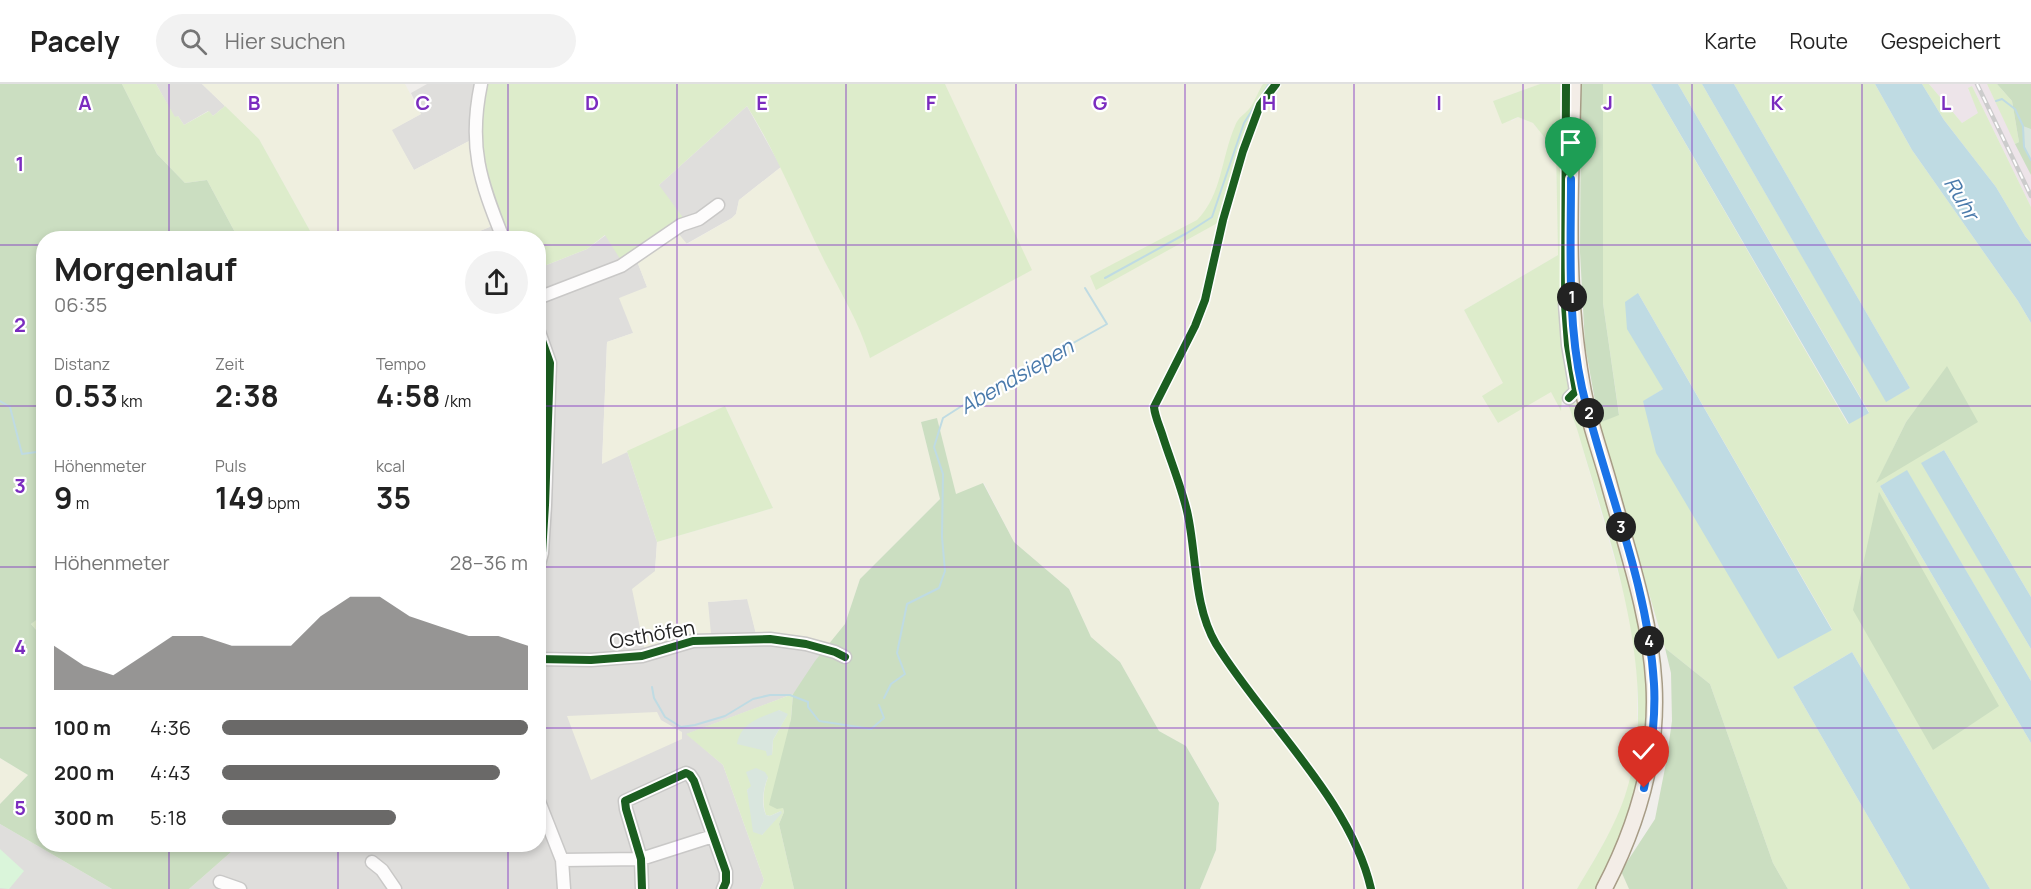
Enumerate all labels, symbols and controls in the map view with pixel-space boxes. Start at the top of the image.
search box [156,14,576,68]
text: Pacely [30,22,120,60]
icon: search [177,25,210,58]
text: Hier suchen [225,26,346,56]
text: Karte [1705,27,1757,55]
text: Route [1790,27,1848,55]
text: Gespeichert [1881,27,2001,55]
text: A [78,89,92,116]
text: B [248,89,261,116]
text: C [416,89,430,116]
text: D [585,89,599,116]
text: E [756,89,768,116]
text: F [926,89,937,116]
text: G [1093,89,1108,116]
text: H [1262,89,1276,116]
text: I [1436,89,1442,116]
text: J [1603,89,1613,116]
text: K [1771,89,1784,116]
text: L [1941,89,1952,116]
pin [1545,117,1596,179]
icon: arrive [1554,126,1587,159]
text: 1 [16,150,24,177]
water label: Ruhr [1938,171,1987,227]
text: Morgenlauf [54,246,237,291]
button: share [465,251,528,314]
pin: 1 [1557,282,1587,312]
text: 1 [1568,286,1576,308]
text: 06:35 [54,291,107,318]
text: 2 [14,311,26,338]
water label: Abendsiepen [954,331,1079,420]
text: Distanz [54,353,110,375]
text: Zeit [215,353,244,375]
text: Tempo [376,353,426,375]
text: 0.53 [54,375,118,416]
text: 2:38 [215,375,279,416]
text: 4:58 [376,375,441,416]
text: km [118,390,143,412]
text: /km [441,390,471,412]
pin: 2 [1574,398,1604,428]
text: 2 [1584,402,1594,424]
text: Höhenmeter [54,455,147,477]
text: Puls [215,455,246,477]
text: kcal [376,455,405,477]
text: 3 [14,472,26,499]
text: 9 [54,477,73,518]
text: 149 [215,477,264,518]
text: 35 [376,477,411,518]
text: m [73,492,89,514]
text: bpm [264,492,300,514]
pin: 3 [1606,512,1636,542]
text: 3 [1616,516,1626,538]
text: Höhenmeter [54,549,170,576]
text: 28–36 m [450,549,528,576]
street label: Osthöfen [607,613,697,655]
pin: 4 [1634,626,1664,656]
text: 4 [1644,630,1654,652]
text: 4 [14,633,26,660]
text: 100 m [54,714,111,741]
text: 4:36 [150,714,191,741]
pin [1618,726,1669,788]
icon: check [1627,735,1660,768]
text: 200 m [54,759,114,786]
text: 4:43 [150,759,191,786]
text: 5 [14,794,26,821]
text: 300 m [54,804,114,831]
text: 5:18 [150,804,187,831]

